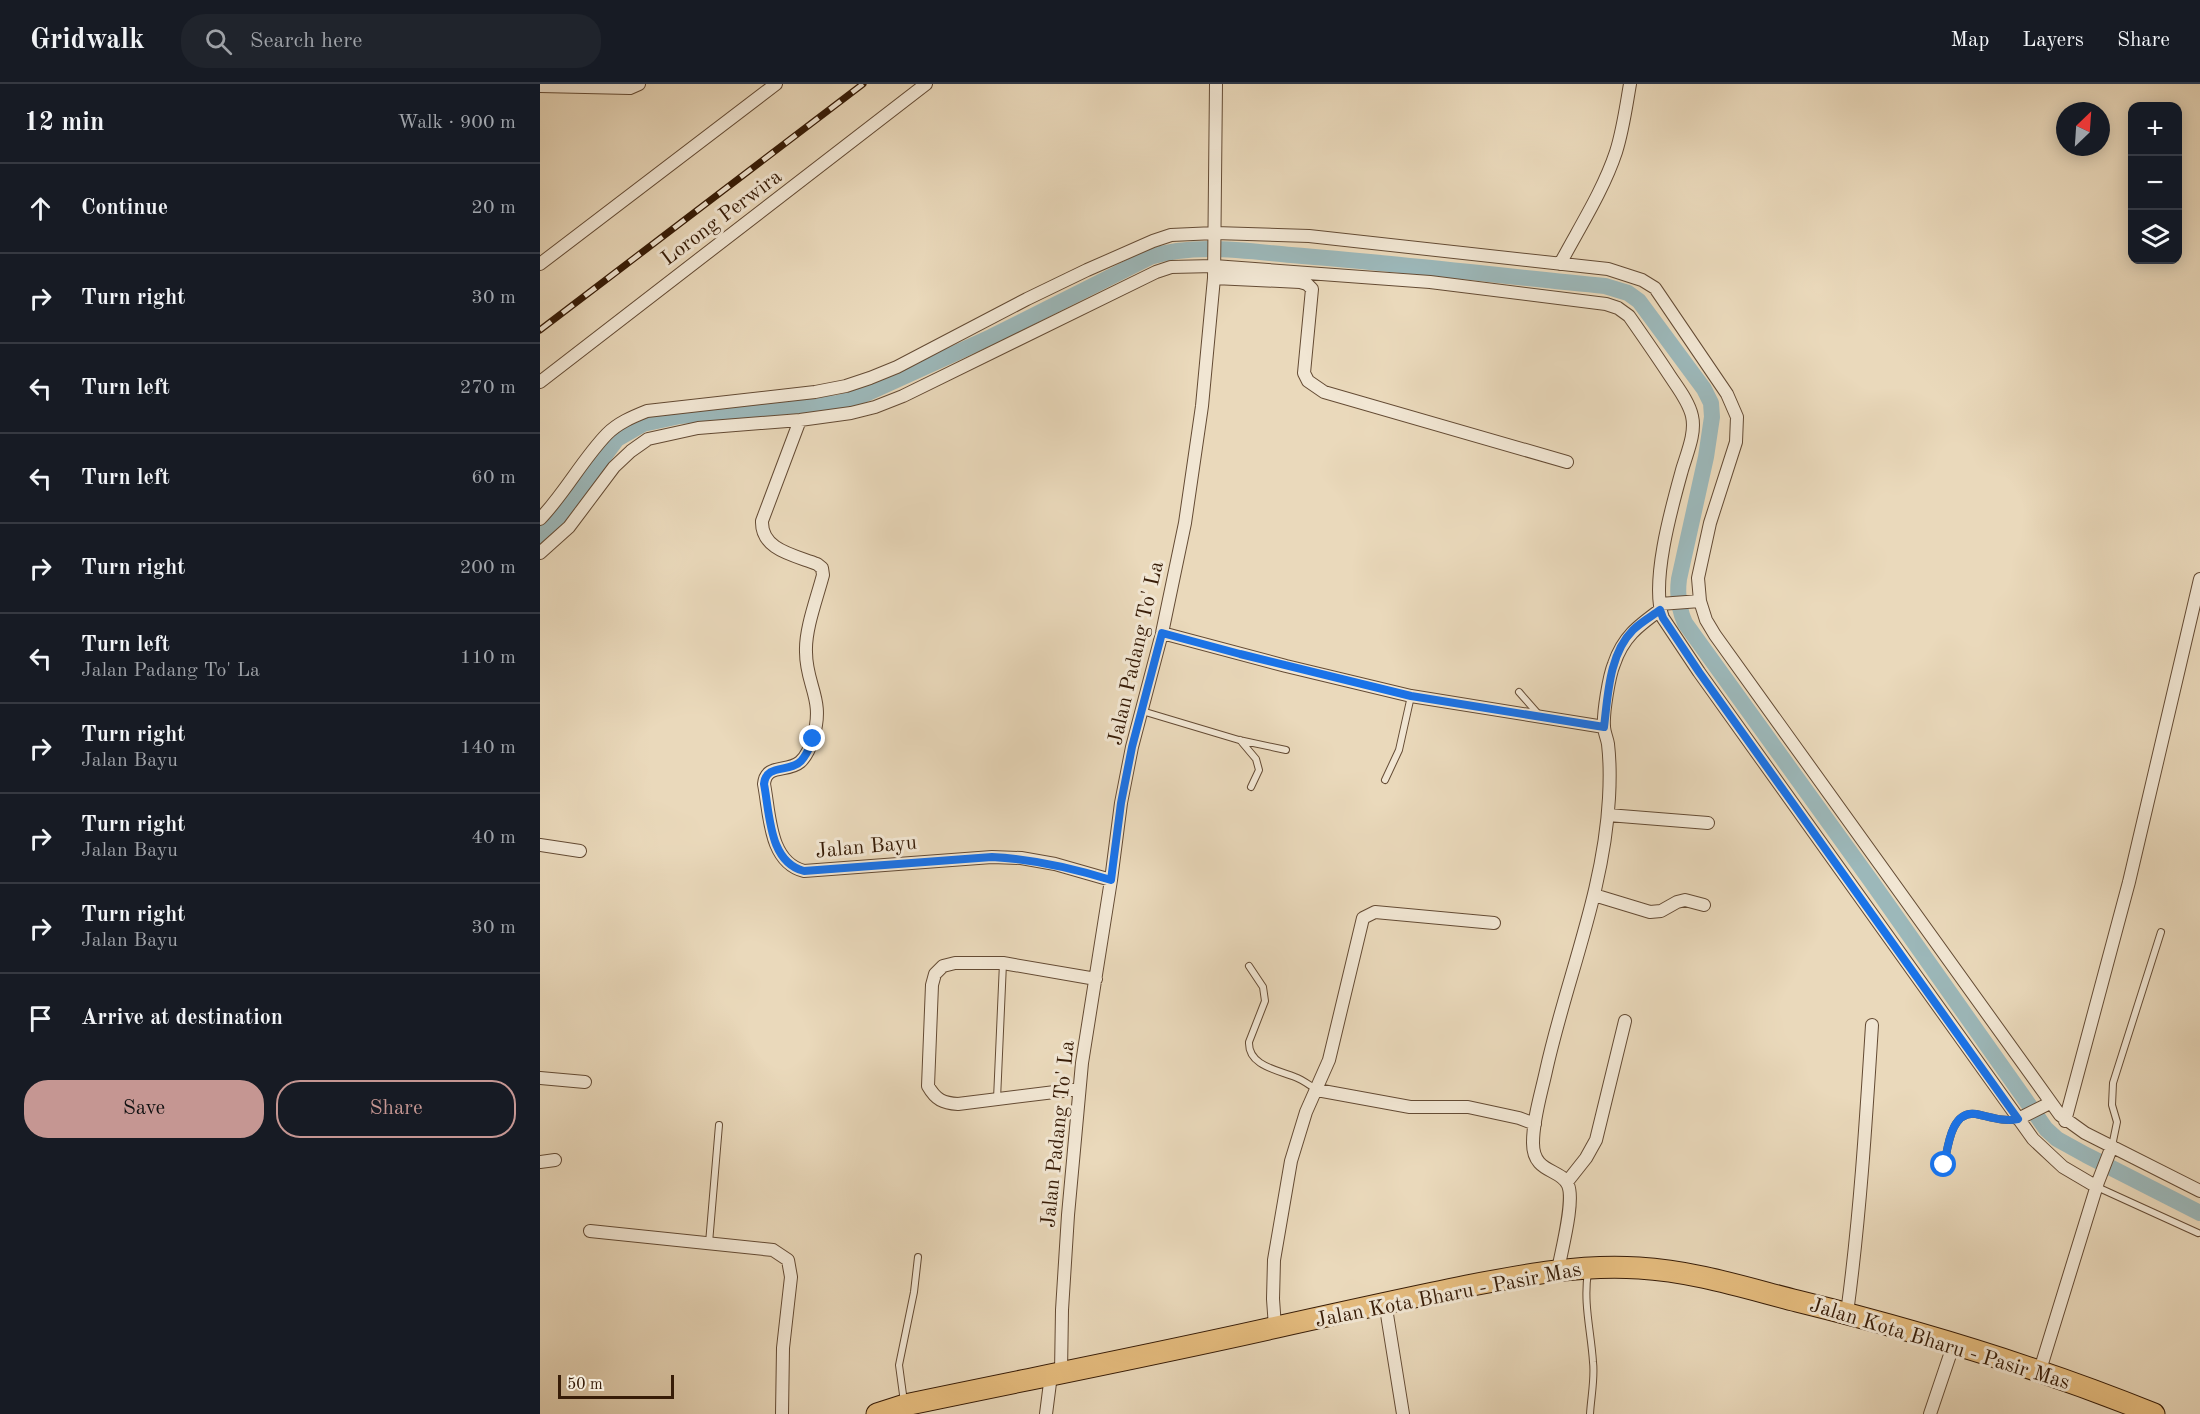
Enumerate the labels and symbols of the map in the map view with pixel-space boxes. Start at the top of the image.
north arrow [2056,102,2110,156]
street label: Lorong Perwira [658,166,786,270]
street label: Jalan Padang To' La [1105,559,1168,747]
route end [799,725,825,751]
street label: Jalan Bayu [814,833,918,862]
street label: Jalan Padang To' La [1038,1040,1079,1229]
route start [1930,1151,1956,1177]
street label: Jalan Kota Bharu - Pasir Mas [1313,1259,1583,1332]
street label: Jalan Kota Bharu - Pasir Mas [1807,1295,2072,1394]
scale bar [558,1372,674,1400]

